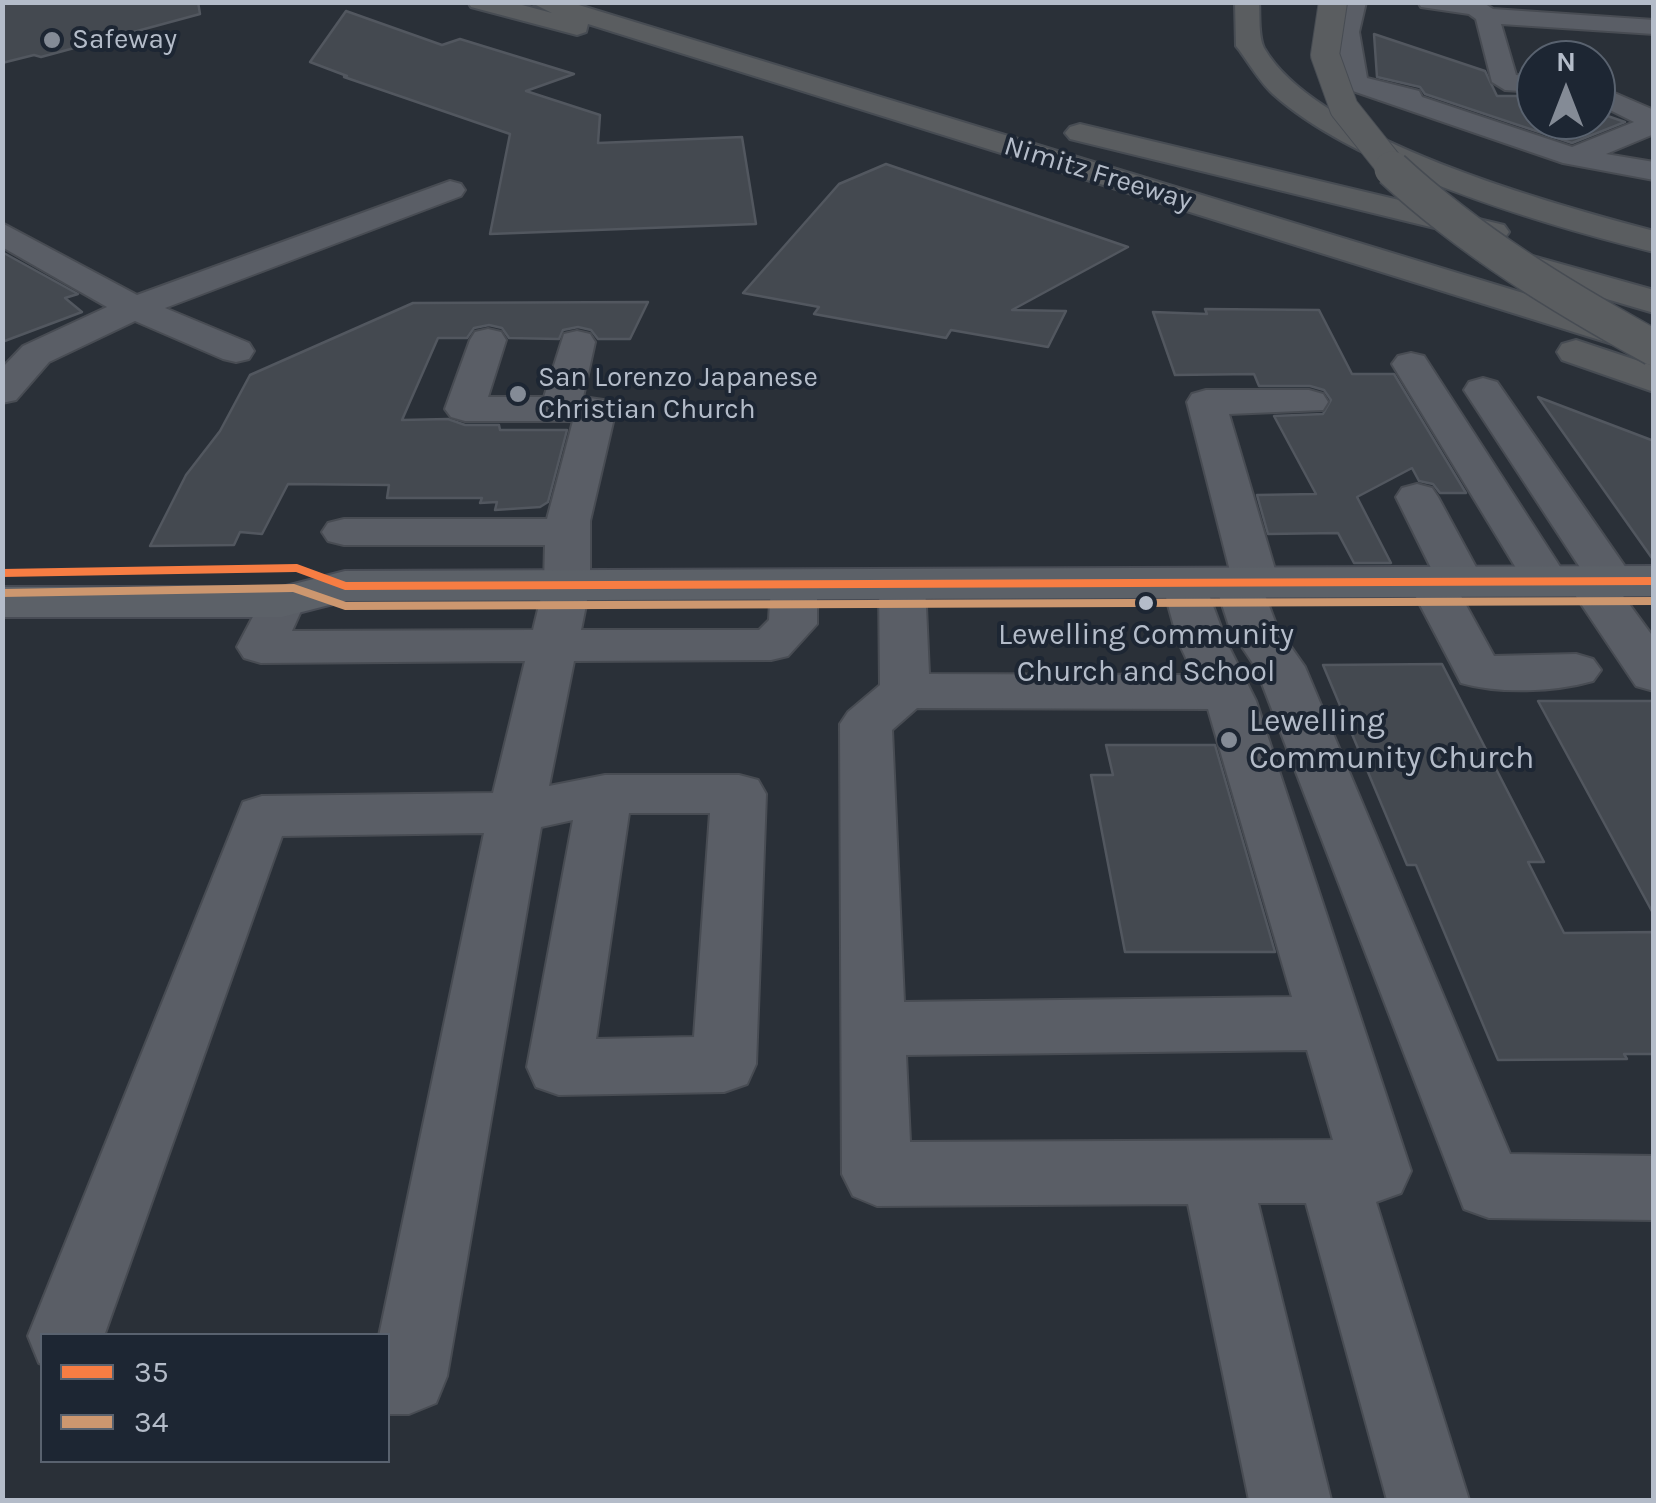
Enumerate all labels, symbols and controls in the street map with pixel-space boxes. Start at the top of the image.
place label: Safeway [72,23,177,57]
marker: Safeway [41,29,63,51]
north arrow [1516,40,1616,140]
text: N [1556,45,1576,78]
street label: Nimitz Freeway [1000,129,1196,219]
place label: San Lorenzo Japanese Christian Church [538,361,818,427]
marker: San Lorenzo Japanese Christian Church [507,383,529,405]
marker: Lewelling Community Church and School [1136,593,1156,613]
place label: Lewelling Community Church and School [998,617,1294,688]
place label: Lewelling Community Church [1249,703,1534,778]
marker: Lewelling Community Church [1218,729,1240,751]
legend [40,1333,390,1463]
text: 35 [134,1354,169,1390]
text: 34 [134,1404,168,1440]

